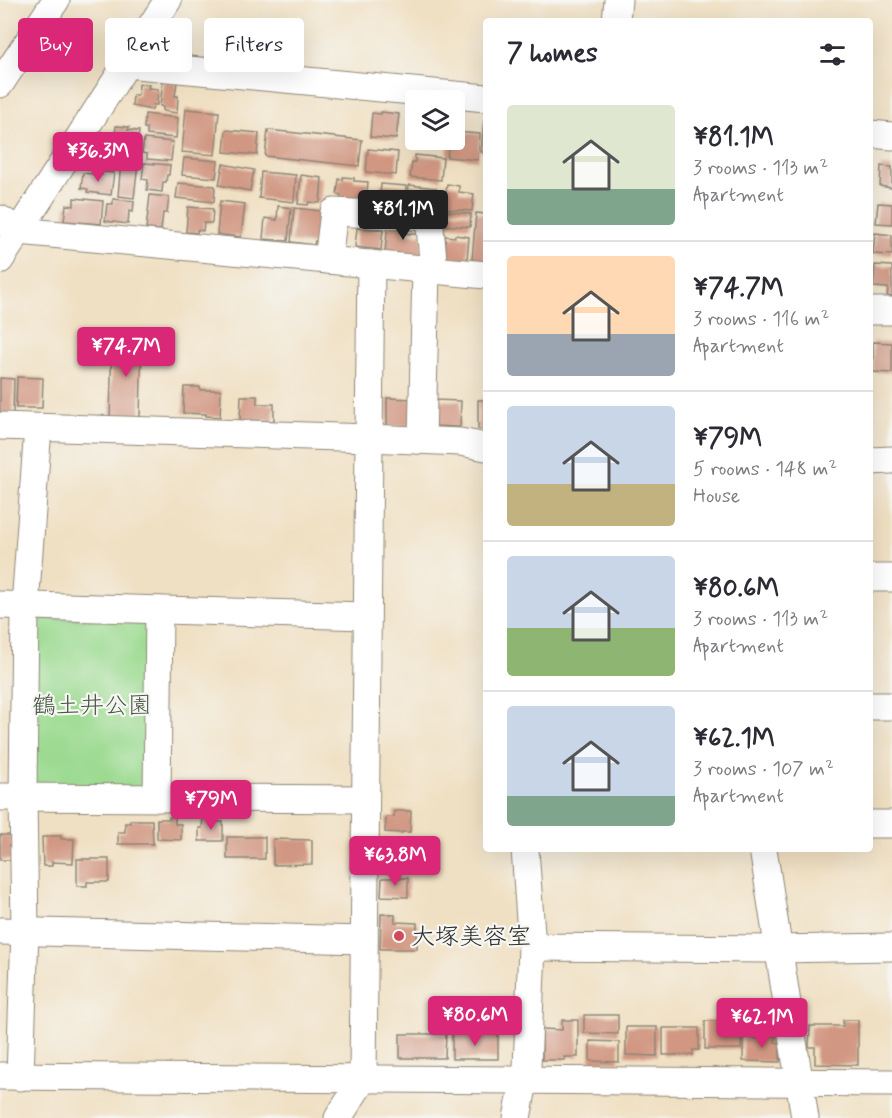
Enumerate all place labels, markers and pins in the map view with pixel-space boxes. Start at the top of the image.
pin: ¥36.3M [49,132,147,183]
pin: ¥81.1M [354,190,452,241]
pin: ¥74.7M [77,327,175,378]
pin: ¥79M [175,780,247,831]
pin: ¥63.8M [346,836,444,887]
place label: 大塚美容室 [411,922,531,953]
marker: 大塚美容室 [392,929,406,943]
pin: ¥80.6M [426,996,524,1047]
pin: ¥62.1M [713,998,811,1049]

